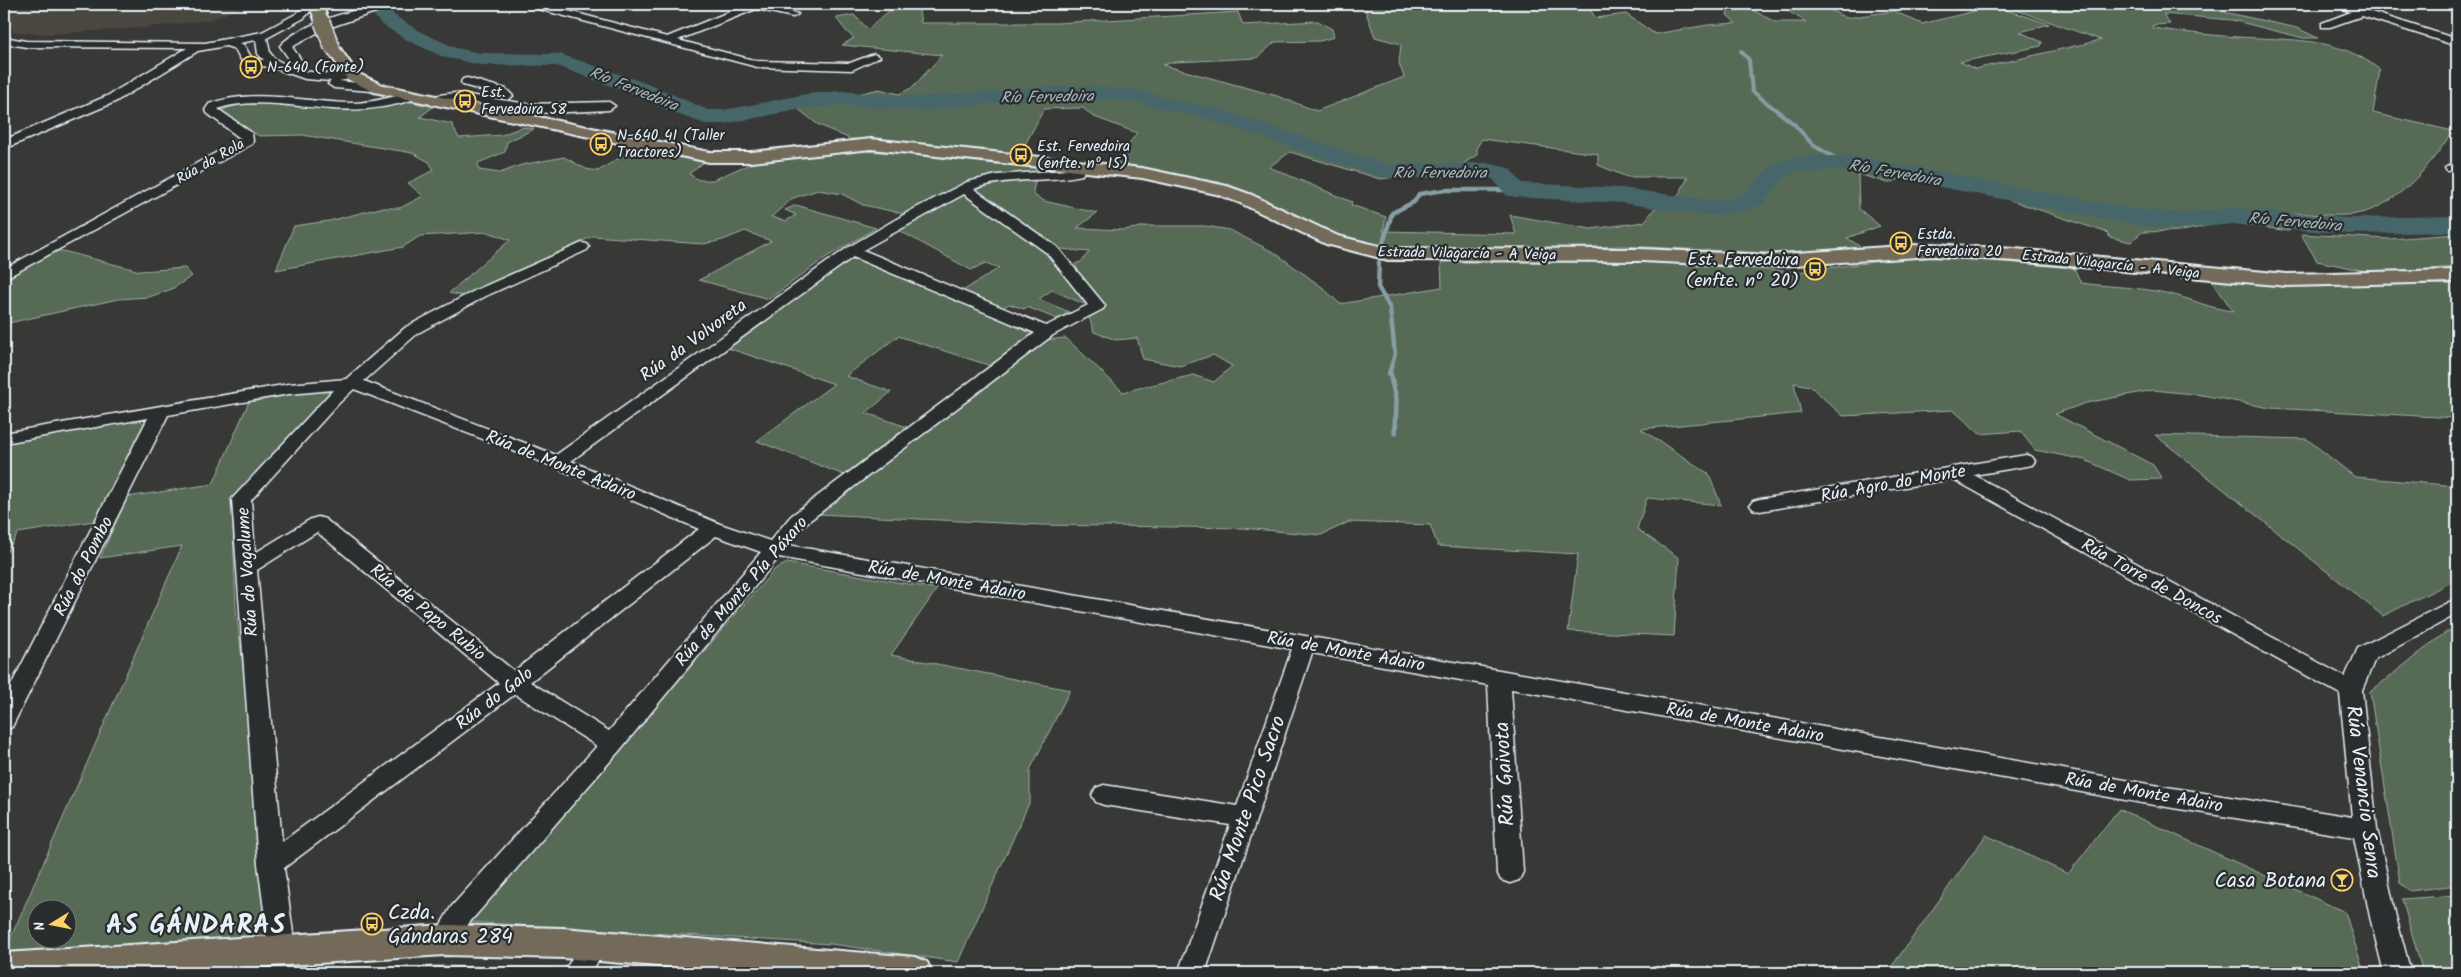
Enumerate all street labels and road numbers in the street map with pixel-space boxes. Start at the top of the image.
street label: Rúa da Rola [172,133,249,191]
street label: Estrada Vilagarcía - A Veiga [1377,240,1557,268]
street label: Estrada Vilagarcía - A Veiga [2021,244,2201,286]
street label: Rúa da Volvoreta [634,292,754,390]
street label: Rúa de Monte Adairo [481,423,640,510]
street label: Rúa Agro do Monte [1818,457,1968,512]
street label: Rúa do Vagalume [230,506,267,638]
street label: Rúa de Monte Pía Páxaro [668,510,816,674]
street label: Rúa do Pombo [47,512,122,622]
street label: Rúa Torre de Doncos [2075,531,2227,633]
street label: Rúa de Monte Adairo [865,553,1028,610]
street label: Rúa de Papo Rubio [363,557,491,669]
street label: Rúa de Monte Adairo [1264,624,1427,681]
street label: Rúa do Galo [450,660,540,738]
street label: Rúa de Monte Adairo [1663,695,1826,752]
street label: Rúa Venancio Senra [2336,704,2390,881]
street label: Rúa Monte Pico Sacro [1201,711,1296,906]
street label: Rúa Gaivota [1486,721,1525,827]
street label: Rúa de Monte Adairo [2062,765,2225,822]

